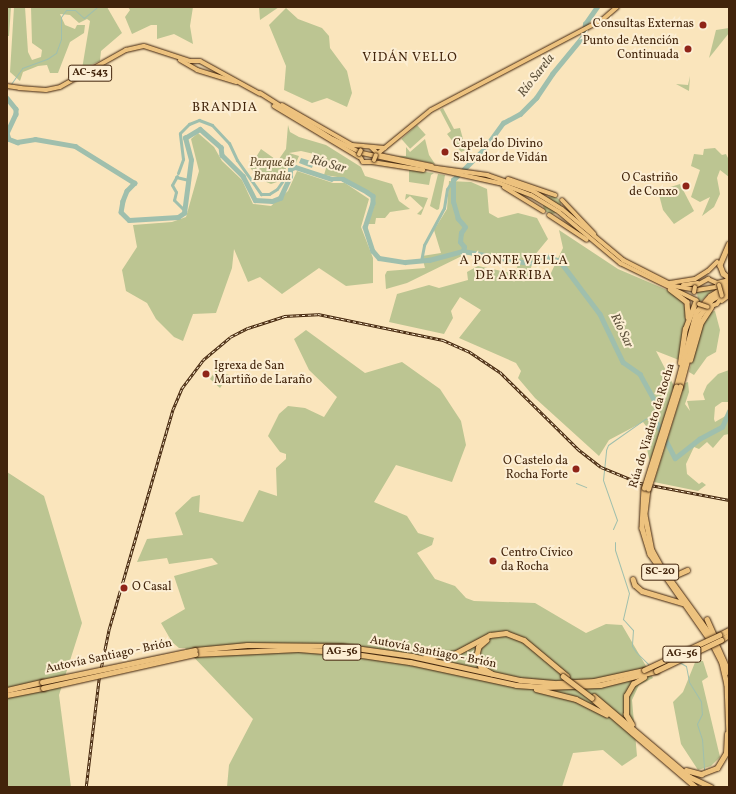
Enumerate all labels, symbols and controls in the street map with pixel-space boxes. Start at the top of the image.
place label: Consultas Externas [593,18,694,32]
marker: Consultas Externas [697,19,709,31]
place label: Punto de Atención Continuada [583,35,679,63]
marker: Punto de Atención Continuada [682,43,694,55]
district label: VIDÁN VELLO [362,50,458,66]
water label: Río Sarela [515,51,559,101]
road number: AC-543 [68,64,112,82]
district label: BRANDIA [192,100,258,116]
place label: Capela do Divino Salvador de Vidán [453,138,548,166]
marker: Capela do Divino Salvador de Vidán [440,147,450,157]
water label: Río Sar [308,153,348,177]
park label: Parque de Brandia [250,157,294,185]
place label: O Castriño de Conxo [621,172,678,200]
marker: O Castriño de Conxo [681,181,691,191]
district label: A PONTE VELLA DE ARRIBA [459,254,569,285]
water label: Río Sar [606,311,636,351]
place label: Igrexa de San Martiño de Laraño [214,360,312,388]
street label: Rúa do Viaduto da Rocha [627,362,679,490]
marker: Igrexa de San Martiño de Laraño [201,369,211,379]
place label: O Castelo da Rocha Forte [503,455,568,483]
marker: O Castelo da Rocha Forte [571,464,581,474]
place label: Centro Cívico da Rocha [501,547,573,575]
marker: Centro Cívico da Rocha [488,556,498,566]
road number: SC-20 [641,563,679,581]
place label: O Casal [132,581,172,595]
marker: O Casal [119,583,129,593]
street label: Autovía Santiago - Brión [368,634,498,672]
street label: Autovía Santiago - Brión [44,637,174,677]
road number: AG-56 [322,643,362,661]
road number: AG-56 [662,645,702,663]

